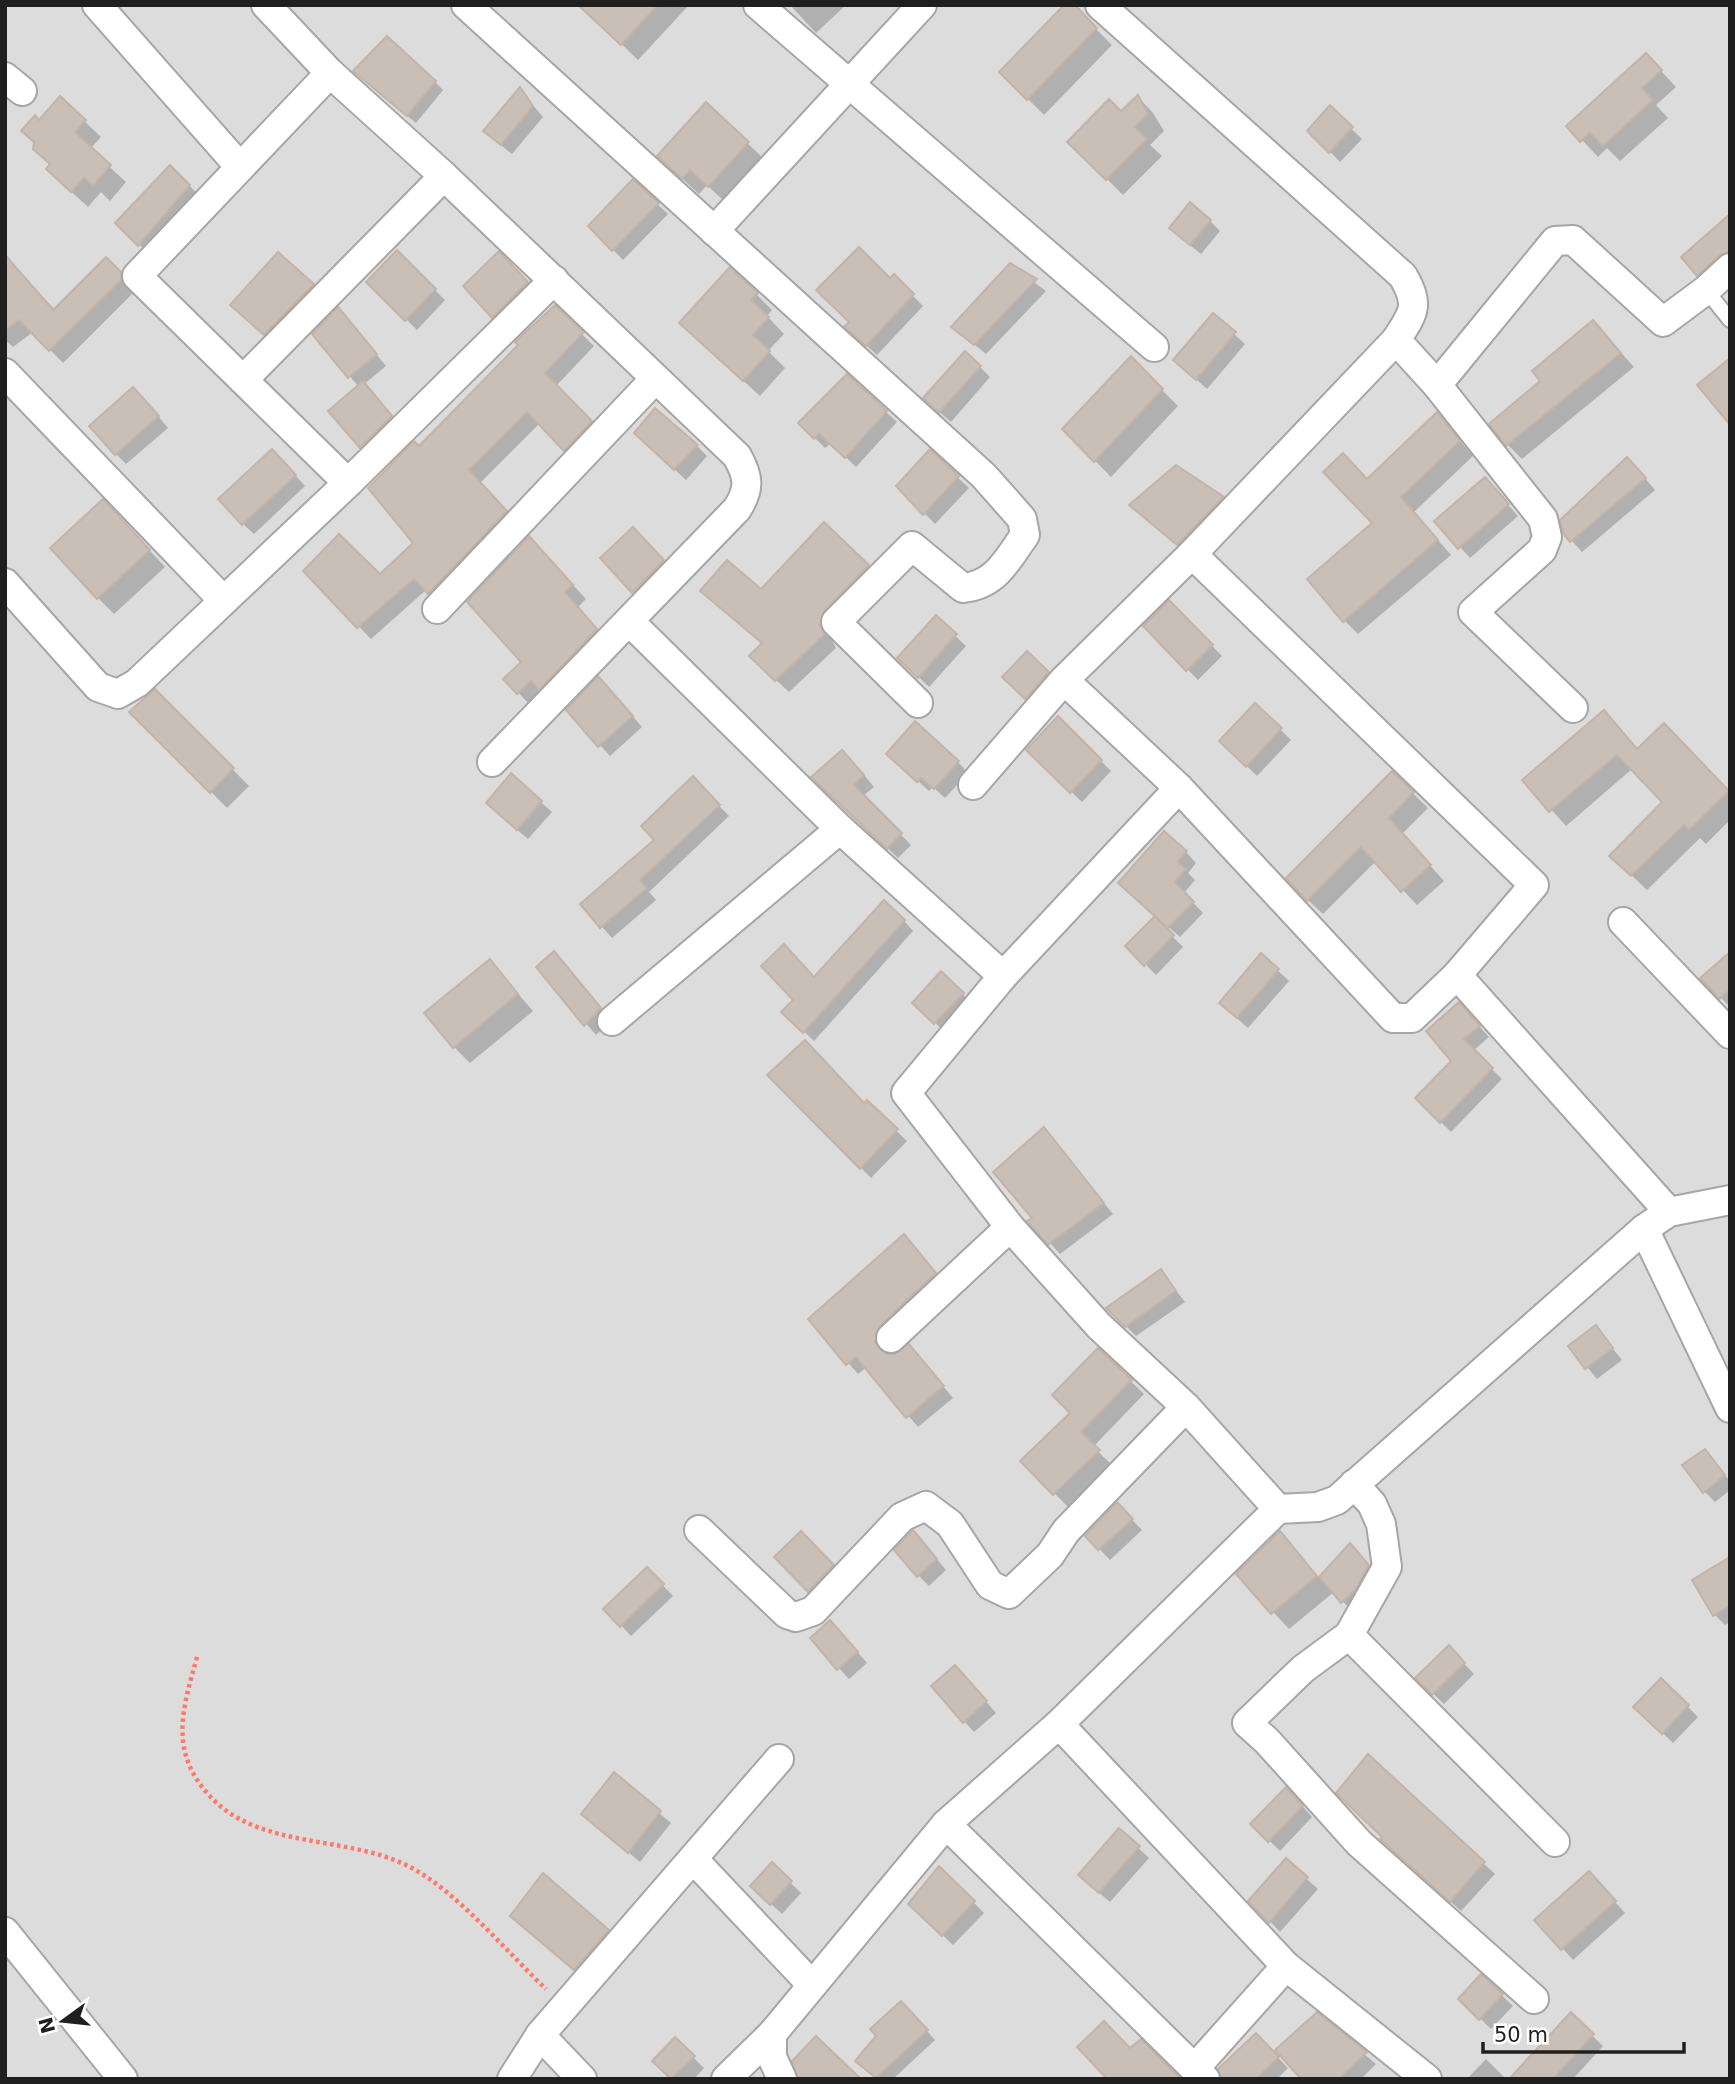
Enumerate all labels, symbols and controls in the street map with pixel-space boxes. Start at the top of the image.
north arrow [28,1986,98,2056]
scale bar [1483,2010,1684,2054]
text: N [34,2015,59,2036]
text: 50 m [1494,2023,1548,2047]

